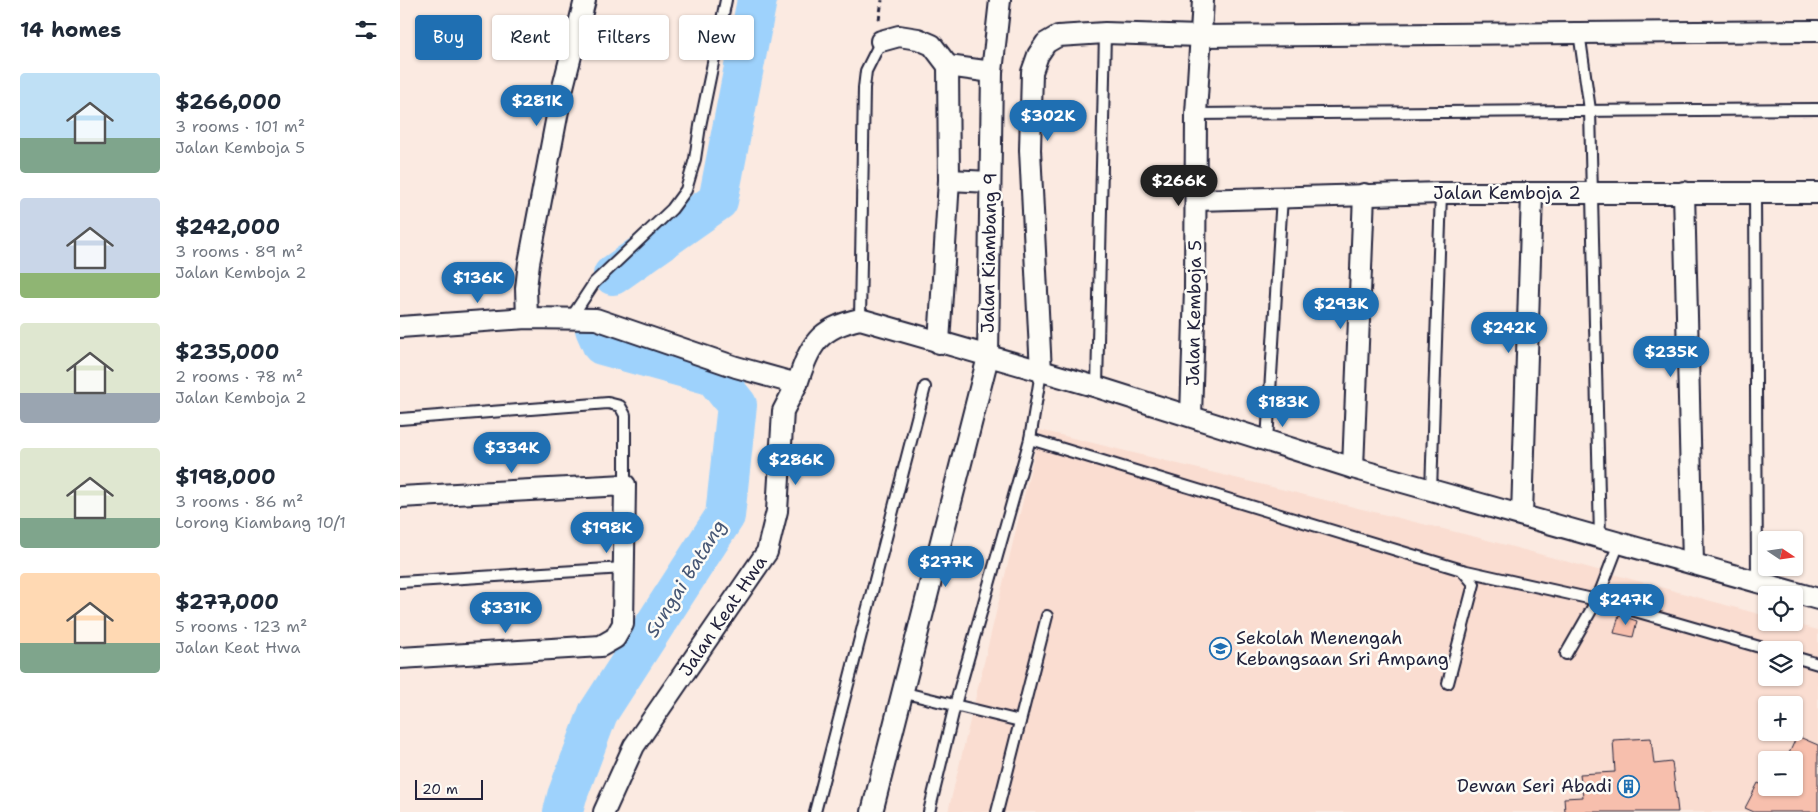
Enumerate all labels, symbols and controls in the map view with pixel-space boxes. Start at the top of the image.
chip: Buy [415,15,482,60]
chip: Rent [492,15,569,60]
chip: Filters [579,15,669,60]
chip: New [679,15,754,60]
text: 14 homes [20,16,121,44]
icon: filters [352,16,380,44]
pin: $281K [502,84,572,127]
text: $266,000 [175,88,282,116]
text: $281K [512,90,562,111]
icon: home [60,93,120,153]
pin: $302K [1013,100,1083,142]
text: $302K [1021,105,1075,126]
text: 3 rooms · 101 m² [175,116,305,137]
text: Jalan Kemboja 5 [175,137,305,158]
pin: $266K [1144,164,1214,207]
text: $266K [1151,170,1207,191]
street label: Jalan Kiambang 9 [976,172,1002,334]
street label: Jalan Kemboja 2 [1433,181,1581,205]
text: $242,000 [175,213,280,241]
icon: home [60,218,120,278]
street label: Jalan Kemboja 5 [1181,240,1207,386]
text: 3 rooms · 89 m² [175,241,303,262]
text: Jalan Kemboja 2 [175,262,307,283]
pin: $136K [443,262,513,304]
text: $136K [453,267,503,288]
pin: $293K [1306,288,1376,330]
text: $293K [1314,293,1368,314]
pin: $242K [1474,312,1544,354]
text: $242K [1482,317,1536,338]
pin: $235K [1636,336,1706,378]
text: $235,000 [175,338,279,366]
text: $235K [1644,341,1698,362]
icon: home [60,343,120,403]
text: 2 rooms · 78 m² [175,366,303,387]
pin: $183K [1248,386,1318,428]
text: Jalan Kemboja 2 [175,387,307,408]
text: $183K [1258,391,1308,412]
pin: $334K [477,432,547,474]
text: $334K [485,437,539,458]
pin: $286K [761,444,831,486]
text: $286K [769,449,823,470]
text: $198,000 [175,463,276,491]
icon: home [60,468,120,528]
text: 3 rooms · 86 m² [175,491,303,512]
text: Lorong Kiambang 10/1 [175,512,346,533]
pin: $198K [572,512,642,554]
water label: Sungai Batang [639,515,732,642]
text: $198K [582,517,632,538]
north arrow [1758,531,1802,576]
map controls [1758,531,1803,796]
pin: $277K [911,546,981,588]
street label: Jalan Keat Hwa [674,551,772,681]
text: $277K [919,551,973,572]
pin: $247K [1591,584,1661,626]
button: locate [1758,586,1803,631]
text: $277,000 [175,588,279,616]
text: $247K [1599,589,1653,610]
pin: $331K [471,592,541,634]
icon: home [60,593,120,653]
text: $331K [481,597,531,618]
text: 5 rooms · 123 m² [175,616,307,637]
place label: Sekolah Menengah Kebangsaan Sri Ampang [1236,626,1449,671]
school or university icon: Sekolah Menengah Kebangsaan Sri Ampang [1208,636,1232,660]
text: Jalan Keat Hwa [175,637,300,658]
button: layers [1758,641,1803,686]
button: + [1758,696,1803,741]
button: − [1758,751,1803,796]
place label: Dewan Seri Abadi [1457,774,1612,798]
building icon: Dewan Seri Abadi [1616,774,1640,798]
scale bar [415,777,482,800]
text: 20 m [422,780,458,798]

